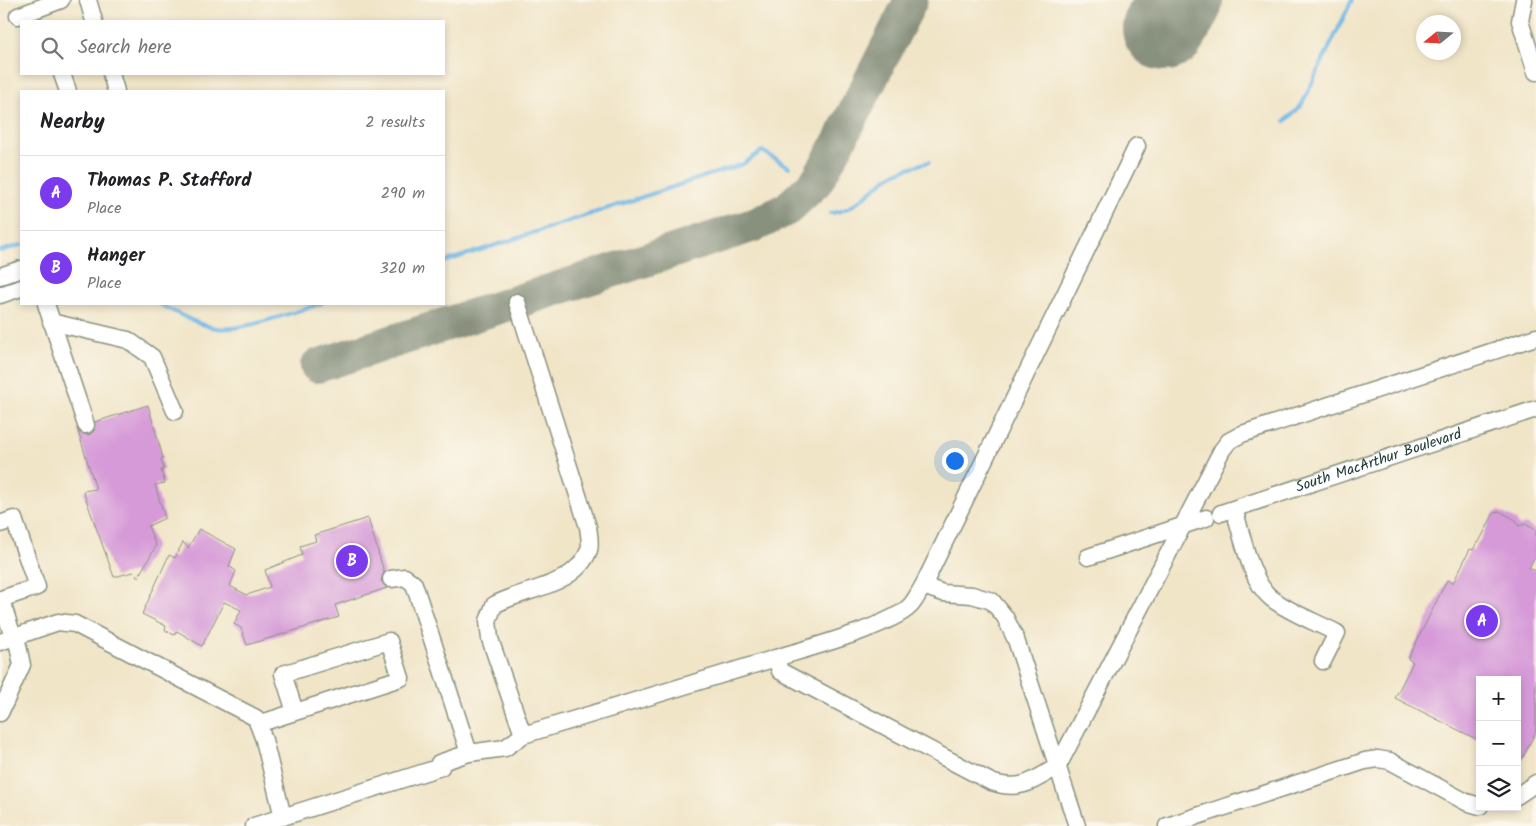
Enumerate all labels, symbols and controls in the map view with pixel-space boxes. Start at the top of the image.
north arrow [1416,15,1461,60]
search box [20,20,445,75]
text: Search here [78,33,172,63]
icon: search [38,34,66,62]
text: Nearby [40,106,105,139]
text: 2 results [365,110,425,135]
text: Thomas P. Stafford [87,166,251,196]
text: A [51,181,61,206]
text: 290 m [381,181,425,206]
text: Place [87,196,121,221]
text: Hanger [87,241,145,271]
text: B [51,256,61,281]
text: 320 m [379,256,425,281]
text: Place [87,271,121,296]
street label: South MacArthur Boulevard [1292,422,1465,500]
your location [942,448,968,474]
pin: B [336,542,368,580]
pin: A [1466,602,1498,640]
map controls [1476,676,1521,811]
button: + [1476,676,1521,721]
button: − [1476,721,1521,766]
button: layers [1476,766,1521,811]

